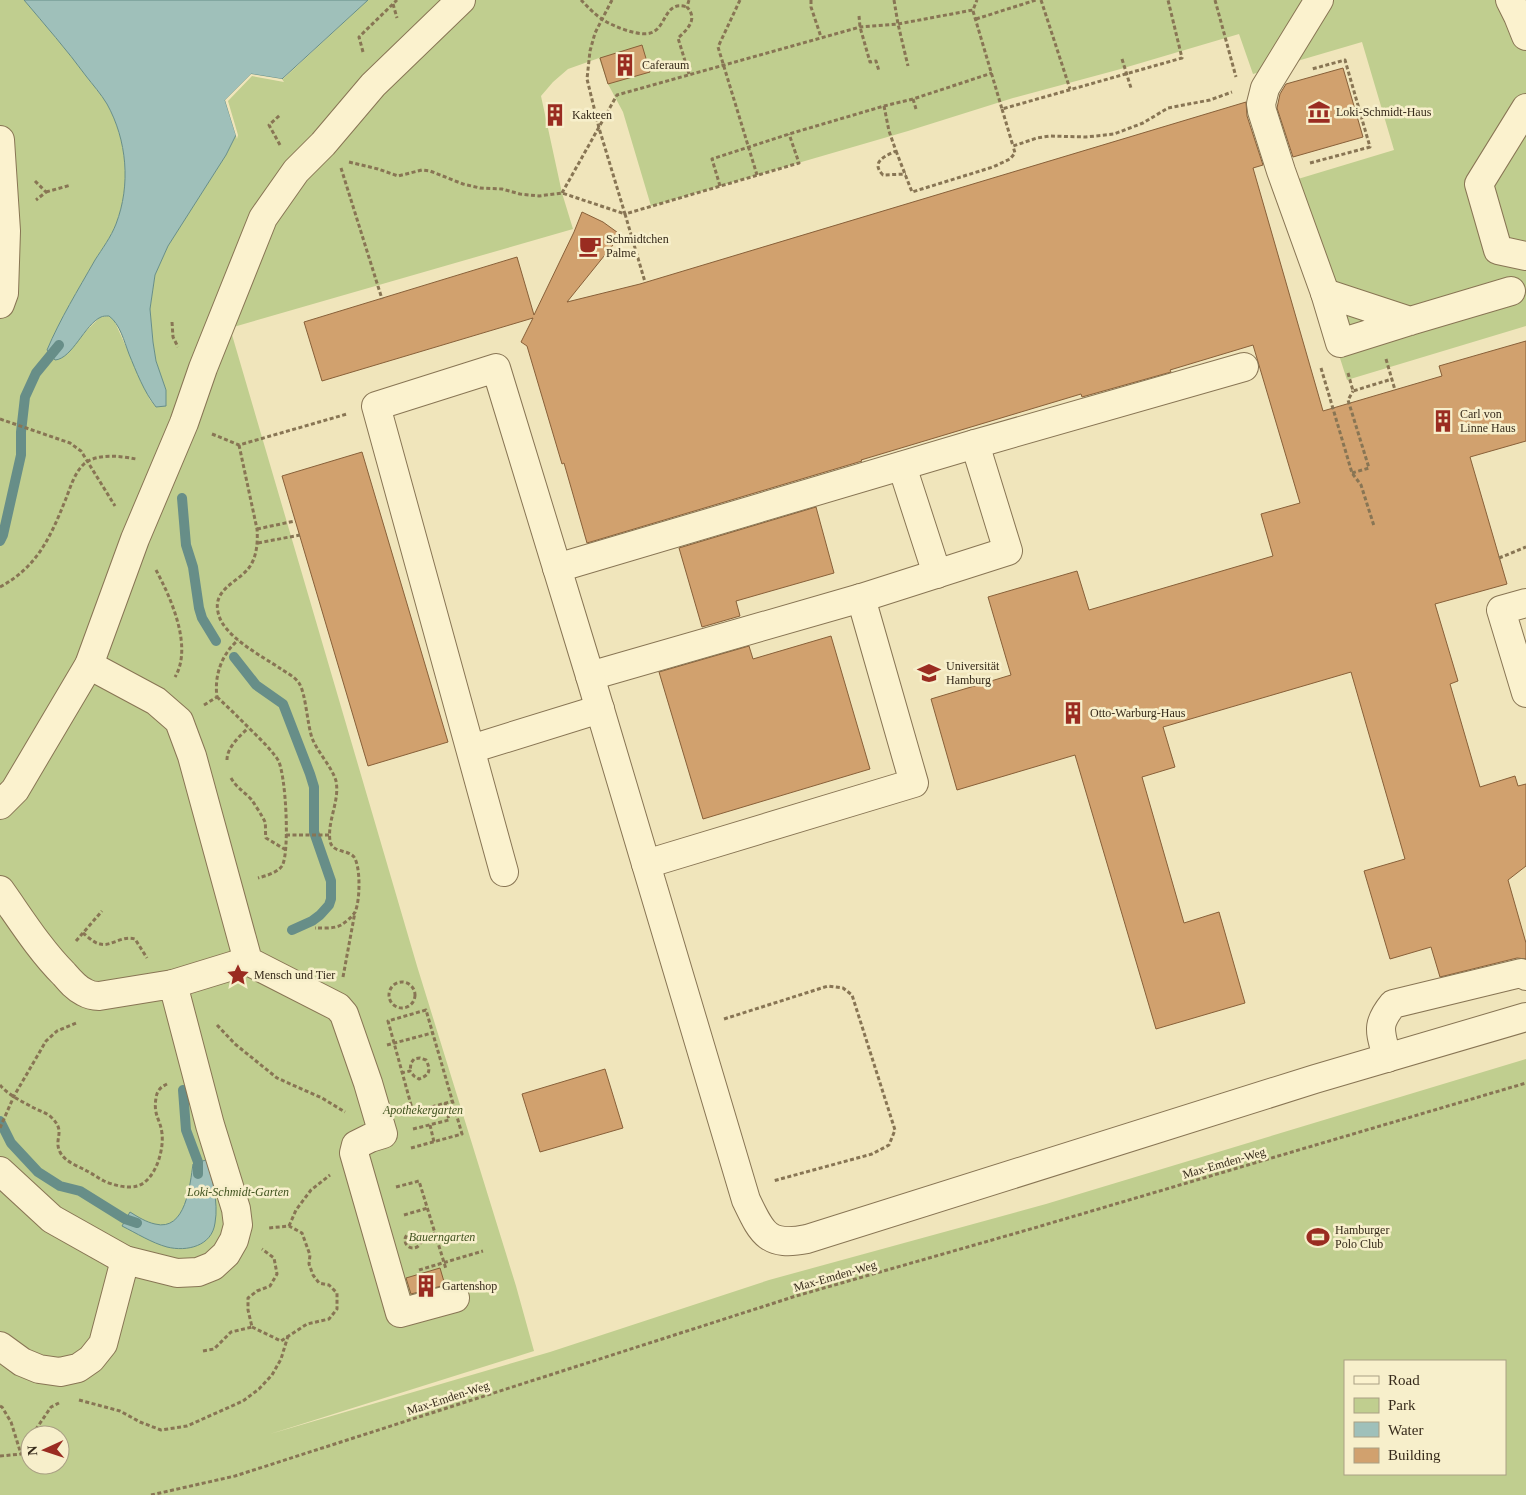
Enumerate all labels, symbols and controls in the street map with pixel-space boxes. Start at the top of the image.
building icon: Caferaum [612,52,638,78]
place label: Caferaum [642,58,690,72]
museum icon: Loki-Schmidt-Haus [1306,99,1332,125]
building icon: Kakteen [542,102,568,128]
place label: Loki-Schmidt-Haus [1336,105,1432,119]
place label: Kakteen [572,108,612,122]
place label: Schmidtchen Palme [606,232,669,260]
cafe icon: Schmidtchen Palme [577,233,603,259]
place label: Carl von Linne Haus [1460,407,1516,435]
building icon: Carl von Linne Haus [1430,408,1456,434]
place label: Universität Hamburg [946,659,1000,687]
school or university icon: Universität Hamburg [916,660,942,686]
building icon: Otto-Warburg-Haus [1060,700,1086,726]
place label: Otto-Warburg-Haus [1090,706,1186,720]
place icon: Mensch und Tier [225,962,251,988]
place label: Mensch und Tier [254,968,335,982]
park label: Apothekergarten [382,1103,463,1117]
street label: Max-Emden-Weg [1181,1144,1267,1182]
park label: Loki-Schmidt-Garten [186,1185,289,1199]
place label: Hamburger Polo Club [1335,1223,1389,1251]
sports icon: Hamburger Polo Club [1305,1224,1331,1250]
park label: Bauerngarten [409,1230,475,1244]
street label: Max-Emden-Weg [792,1257,878,1295]
building icon: Gartenshop [413,1273,439,1299]
place label: Gartenshop [442,1279,497,1293]
legend [1344,1360,1506,1475]
text: Road [1388,1372,1420,1388]
street label: Max-Emden-Weg [405,1378,491,1418]
text: Park [1388,1397,1416,1413]
text: Water [1388,1422,1423,1438]
north arrow [20,1425,70,1475]
text: N [25,1445,40,1456]
text: Building [1388,1447,1441,1463]

